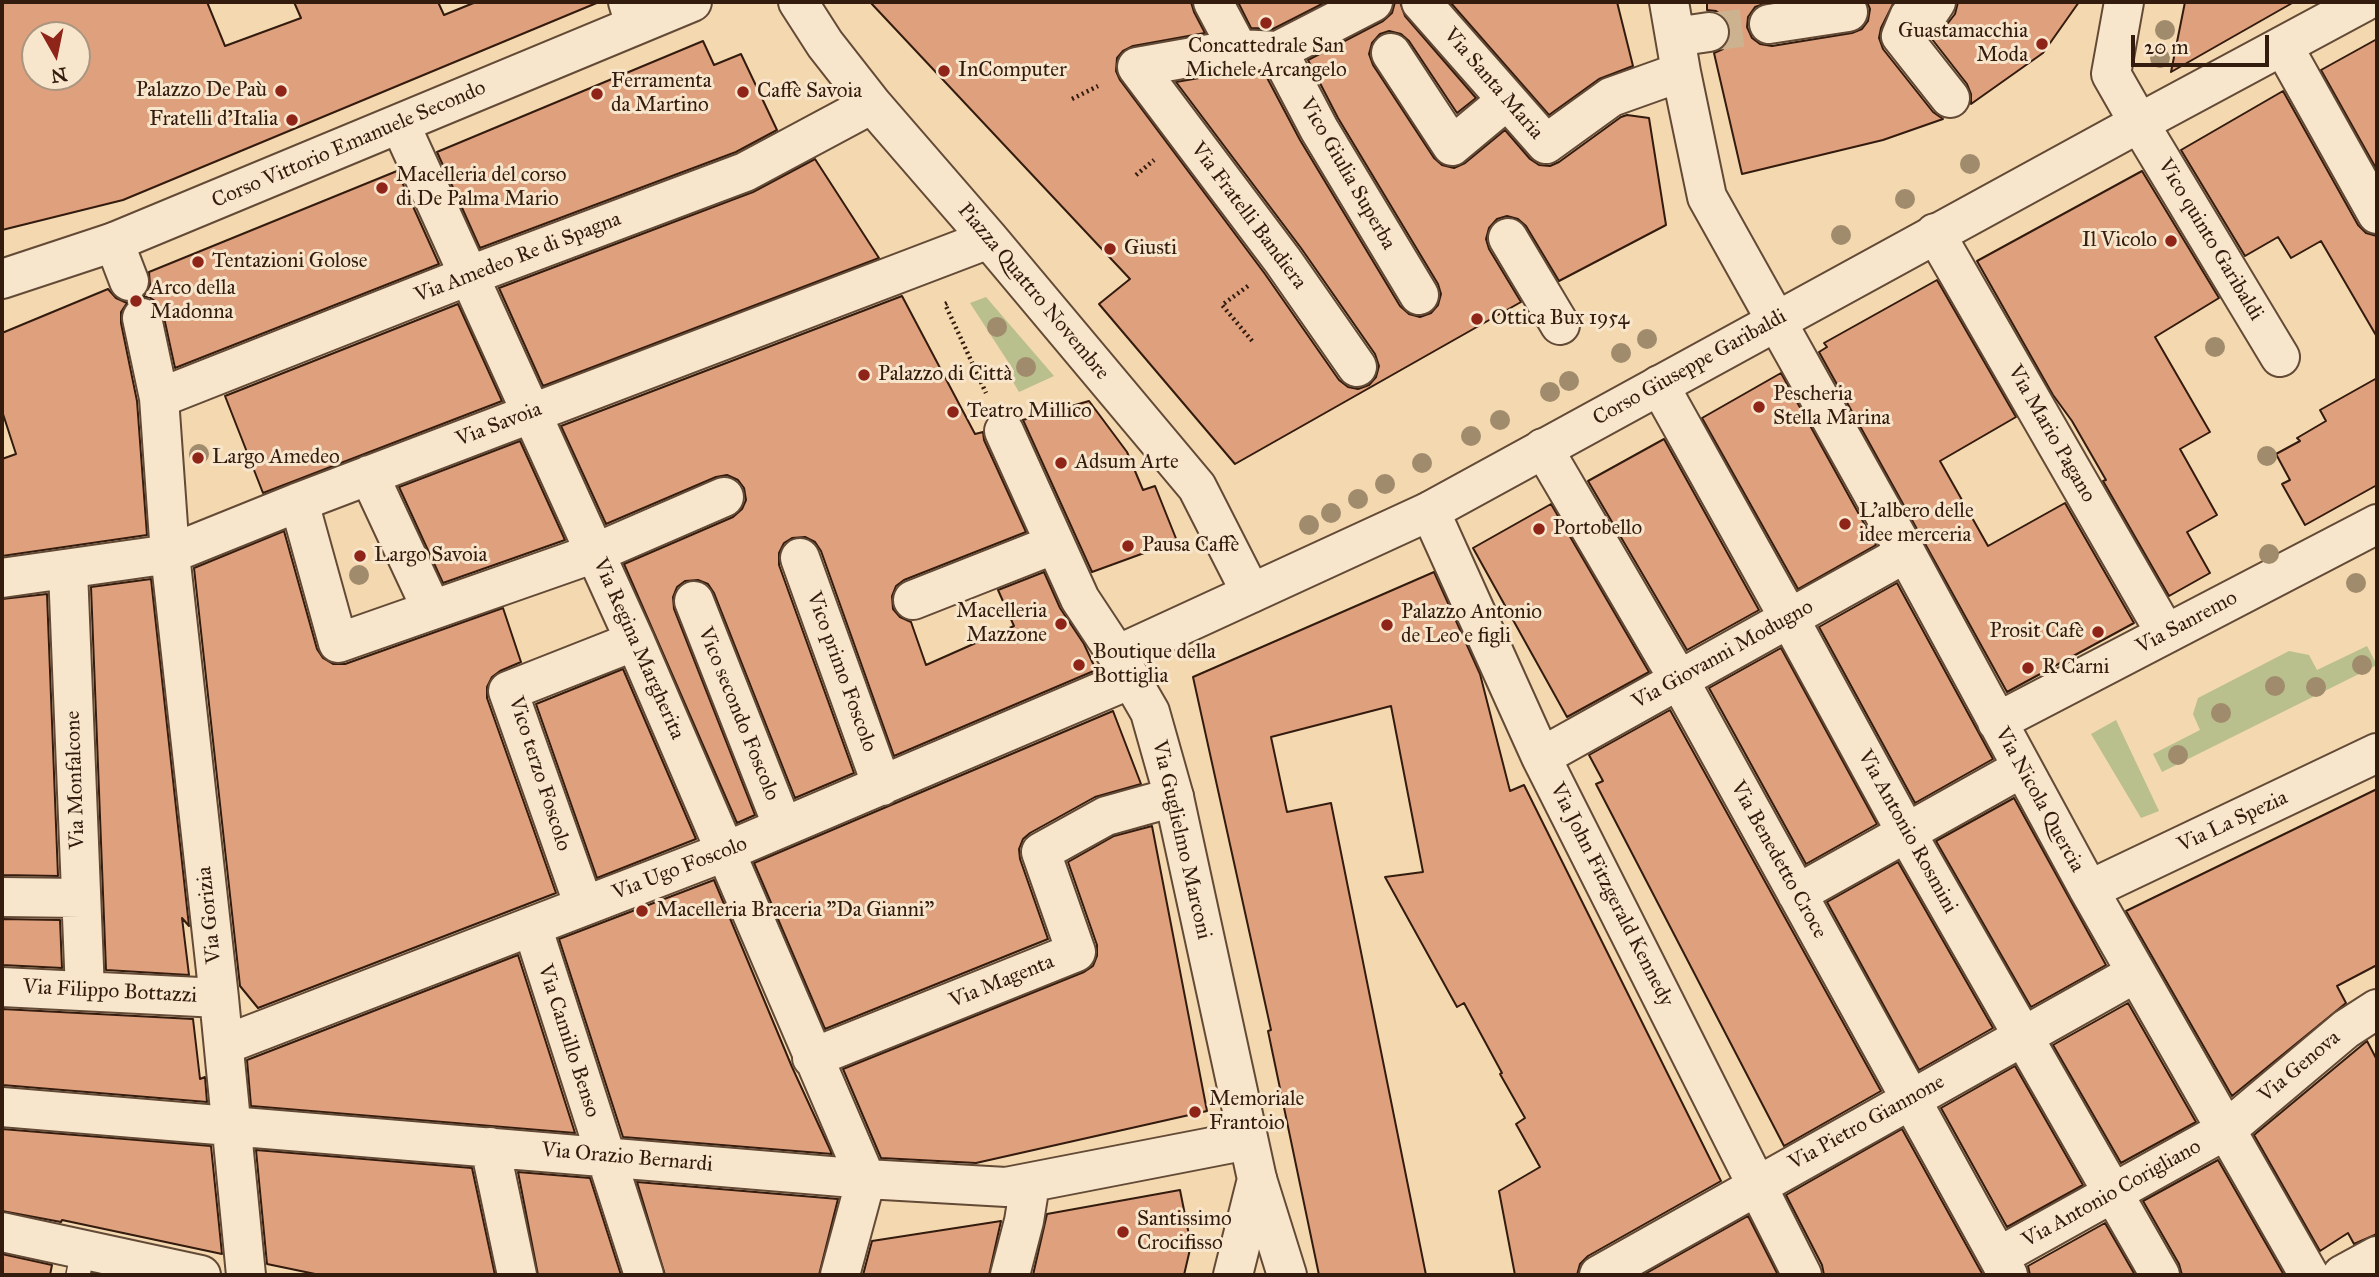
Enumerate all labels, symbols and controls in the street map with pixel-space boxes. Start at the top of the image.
marker: Concattedrale San Michele Arcangelo [1258,15,1274,31]
place label: Guastamacchia Moda [1898,19,2028,69]
north arrow [21,21,91,91]
scale bar [2134,21,2272,65]
street label: Via Santa Maria [1438,23,1548,145]
place label: Concattedrale San Michele Arcangelo [1185,34,1347,84]
text: 20 m [2144,34,2189,60]
marker: Guastamacchia Moda [2034,36,2050,52]
place label: InComputer [958,58,1067,84]
text: N [49,63,69,88]
marker: InComputer [936,63,952,79]
place label: Ferramenta da Martino [611,69,712,119]
street label: Corso Vittorio Emanuele Secondo [208,76,490,214]
place label: Palazzo De Paù [136,78,267,104]
place label: Caffè Savoia [757,79,862,105]
marker: Palazzo De Paù [273,83,289,99]
marker: Caffè Savoia [735,84,751,100]
marker: Ferramenta da Martino [589,86,605,102]
street label: Vico Giulia Superba [1293,94,1401,254]
place label: Fratelli d'Italia [149,107,278,133]
marker: Fratelli d'Italia [284,112,300,128]
street label: Via Fratelli Bandiera [1185,138,1311,294]
street label: Vico quinto Garibaldi [2152,155,2268,325]
place label: Macelleria del corso di De Palma Mario [396,163,567,213]
marker: Macelleria del corso di De Palma Mario [374,180,390,196]
street label: Piazza Quattro Novembre [952,198,1114,386]
street label: Via Amedeo Re di Spagna [411,207,625,309]
place label: Il Vicolo [2082,228,2157,254]
marker: Il Vicolo [2163,233,2179,249]
place label: Giusti [1124,236,1177,262]
marker: Giusti [1102,241,1118,257]
place label: Tentazioni Golose [212,249,368,275]
marker: Tentazioni Golose [190,254,206,270]
place label: Arco della Madonna [150,276,236,326]
marker: Arco della Madonna [128,293,144,309]
street label: Corso Giuseppe Garibaldi [1589,304,1791,432]
place label: Ottica Bux 1954 [1491,306,1629,332]
marker: Ottica Bux 1954 [1469,311,1485,327]
street label: Via Mario Pagano [2002,361,2100,507]
place label: Palazzo di Città [878,362,1012,388]
marker: Palazzo di Città [856,367,872,383]
place label: Pescheria Stella Marina [1773,382,1890,432]
street label: Via Savoia [453,397,545,453]
place label: Teatro Millico [967,399,1092,425]
marker: Pescheria Stella Marina [1751,399,1767,415]
marker: Teatro Millico [945,404,961,420]
place label: Largo Amedeo [212,445,340,471]
marker: Largo Amedeo [190,450,206,466]
place label: Adsum Arte [1075,450,1179,476]
marker: Adsum Arte [1053,455,1069,471]
place label: L'albero delle idee merceria [1859,499,1974,549]
place label: Portobello [1553,516,1642,542]
marker: L'albero delle idee merceria [1837,516,1853,532]
marker: Portobello [1531,521,1547,537]
place label: Pausa Caffè [1142,533,1239,559]
marker: Pausa Caffè [1120,538,1136,554]
place label: Largo Savoia [374,543,487,569]
marker: Largo Savoia [352,548,368,564]
street label: Via Regina Margherita [587,554,689,744]
street label: Via Sanremo [2132,586,2242,660]
street label: Vico primo Foscolo [800,588,882,756]
street label: Via Giovanni Modugno [1628,595,1818,715]
place label: Macelleria Mazzone [956,599,1047,649]
place label: Palazzo Antonio de Leo e figli [1401,600,1542,650]
marker: Macelleria Mazzone [1053,616,1069,632]
marker: Palazzo Antonio de Leo e figli [1379,617,1395,633]
place label: Prosit Cafè [1989,619,2084,645]
street label: Vico secondo Foscolo [692,623,784,805]
marker: Prosit Cafè [2090,624,2106,640]
place label: Boutique della Bottiglia [1093,640,1216,690]
place label: R Carni [2042,655,2109,681]
marker: Boutique della Bottiglia [1071,657,1087,673]
marker: R Carni [2020,660,2036,676]
street label: Vico terzo Foscolo [502,694,576,854]
street label: Via Monfalcone [61,710,91,850]
street label: Via Nicola Quercia [1989,723,2089,877]
street label: Via Guglielmo Marconi [1146,738,1216,942]
street label: Via Antonio Rosmini [1852,746,1962,918]
street label: Via Benedetto Croce [1724,777,1832,943]
street label: Via John Fitzgerald Kennedy [1544,779,1678,1011]
street label: Via La Spezia [2174,786,2292,858]
street label: Via Ugo Foscolo [609,832,751,906]
street label: Via Gorizia [192,865,228,965]
place label: Macelleria Braceria "Da Gianni" [656,898,934,924]
marker: Macelleria Braceria "Da Gianni" [634,903,650,919]
street label: Via Magenta [946,950,1058,1014]
street label: Via Camillo Benso [531,961,605,1121]
street label: Via Filippo Bottazzi [22,975,198,1009]
street label: Via Genova [2254,1026,2346,1108]
street label: Via Pietro Giannone [1785,1070,1949,1176]
place label: Memoriale Frantoio [1209,1087,1304,1137]
marker: Memoriale Frantoio [1187,1104,1203,1120]
street label: Via Antonio Corigliano [2018,1134,2206,1254]
street label: Via Orazio Bernardi [540,1138,714,1178]
place label: Santissimo Crocifisso [1137,1207,1232,1257]
marker: Santissimo Crocifisso [1115,1224,1131,1240]

